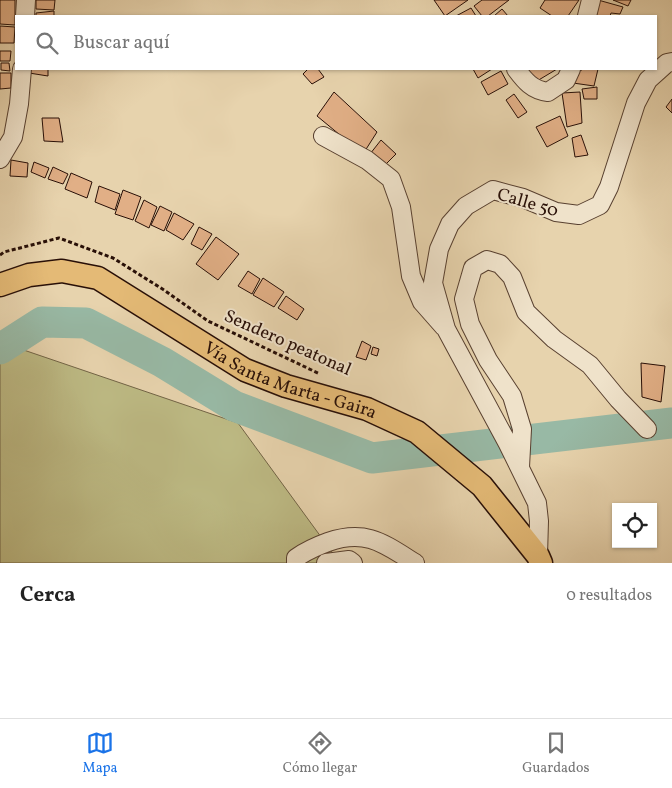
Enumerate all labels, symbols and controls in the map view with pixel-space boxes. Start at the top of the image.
search box [15,15,657,70]
icon: search [33,29,61,57]
text: Buscar aquí [73,30,170,56]
street label: Calle 50 [494,183,561,224]
street label: Sendero peatonal [220,304,355,383]
street label: Vía Santa Marta - Gaira [198,336,381,426]
map controls [612,503,657,548]
button: locate [612,503,657,548]
text: Cerca [20,581,75,610]
text: 0 resultados [566,585,652,607]
tab: Mapa [83,729,118,778]
tab: Cómo llegar [283,729,357,778]
tab: Guardados [522,729,589,778]

